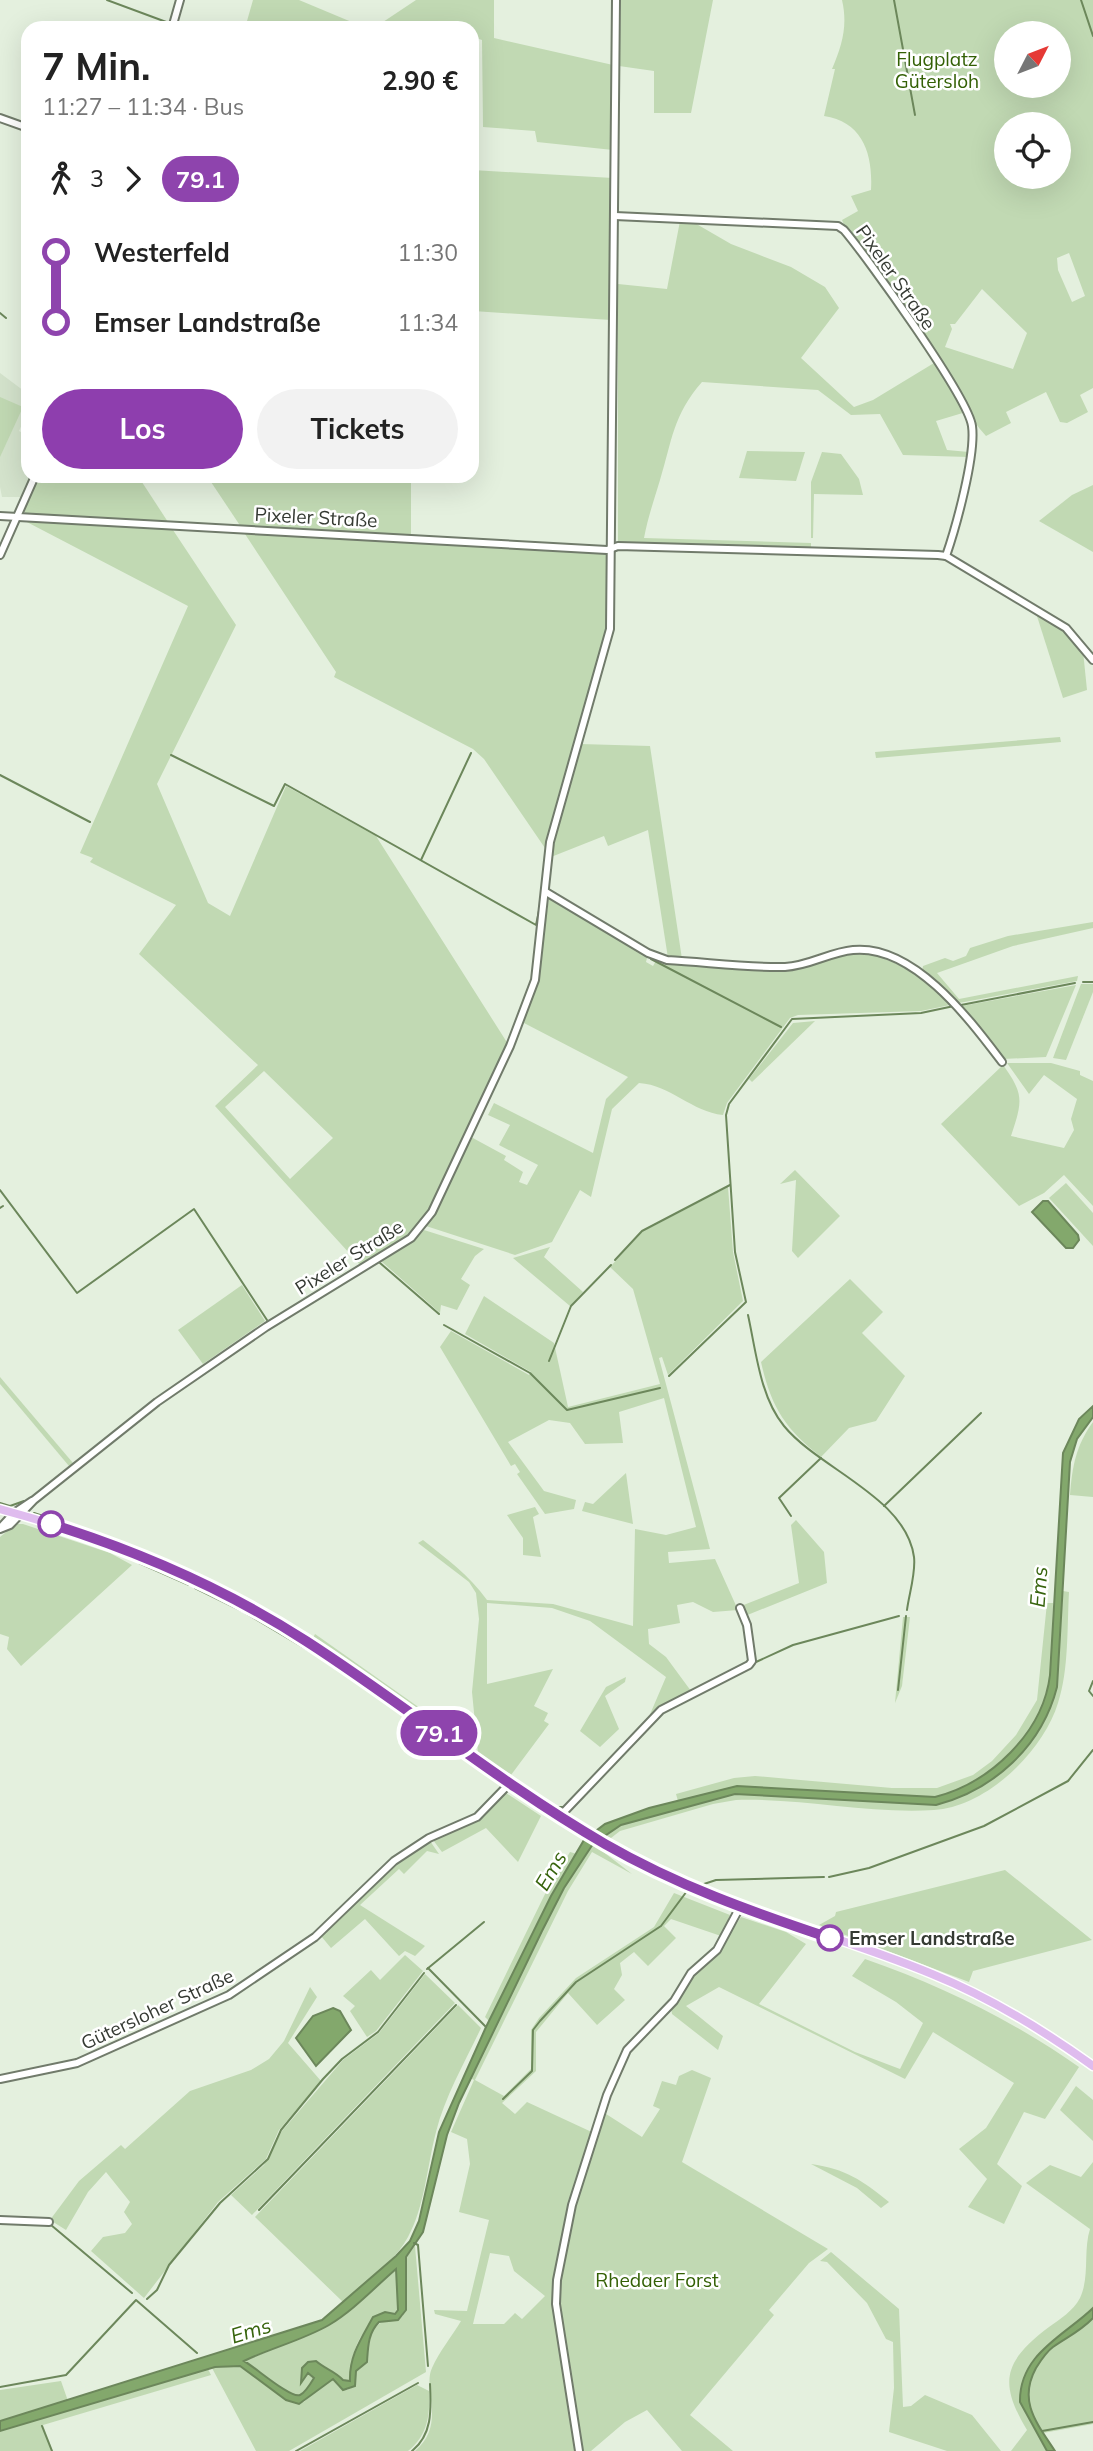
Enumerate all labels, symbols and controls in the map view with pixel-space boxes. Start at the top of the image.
north arrow [994,21,1071,98]
map controls [994,21,1071,189]
text: 7 Min. [42,42,151,90]
park label: Flugplatz Gütersloh [895,47,979,93]
text: 2.90 € [382,64,458,97]
text: 11:27 – 11:34 · Bus [42,92,244,121]
button: locate [994,112,1071,189]
icon: walk [42,160,80,198]
icon: forward [114,160,152,198]
text: 3 [90,164,104,193]
text: 79.1 [176,164,225,194]
street label: Pixeler Straße [851,220,941,334]
text: Westerfeld [94,236,230,269]
text: 11:30 [398,238,458,267]
text: Emser Landstraße [94,306,321,339]
text: 11:34 [398,308,458,337]
button: Los [42,389,243,469]
button: Tickets [257,389,458,469]
street label: Pixeler Straße [254,502,378,532]
street label: Pixeler Straße [291,1214,407,1300]
unlabelled marker [38,1511,64,1537]
water label: Ems [1024,1565,1052,1608]
line badge: 79.1 [390,1710,488,1756]
text: 79.1 [414,1718,464,1748]
water label: Ems [528,1846,572,1895]
marker: Emser Landstraße [817,1925,843,1951]
place label: Emser Landstraße [849,1926,1015,1950]
street label: Gütersloher Straße [77,1963,237,2055]
park label: Rhedaer Forst [595,2268,719,2292]
water label: Ems [227,2312,274,2348]

